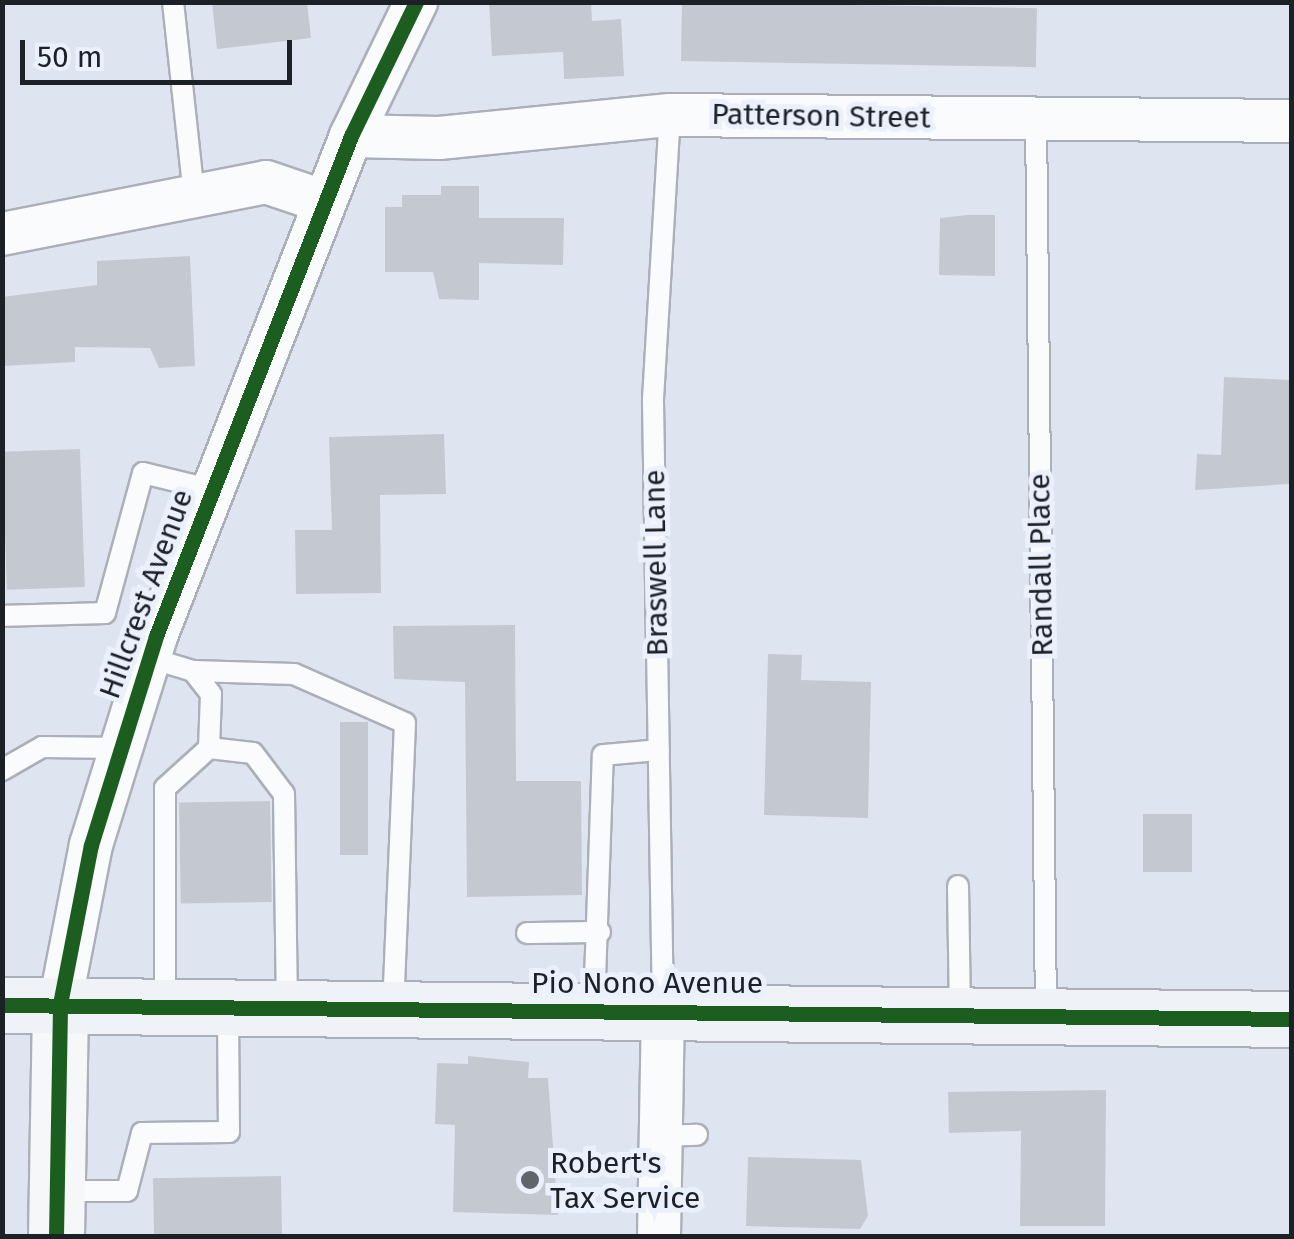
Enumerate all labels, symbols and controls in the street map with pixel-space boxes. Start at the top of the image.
scale bar [25,20,298,82]
text: 50 m [37,39,102,75]
street label: Patterson Street [711,96,931,136]
street label: Braswell Lane [636,469,676,657]
street label: Randall Place [1021,473,1061,657]
street label: Hillcrest Avenue [91,484,201,704]
street label: Pio Nono Avenue [531,965,763,1001]
place label: Robert's Tax Service [550,1145,700,1216]
marker: Robert's Tax Service [519,1169,541,1191]

